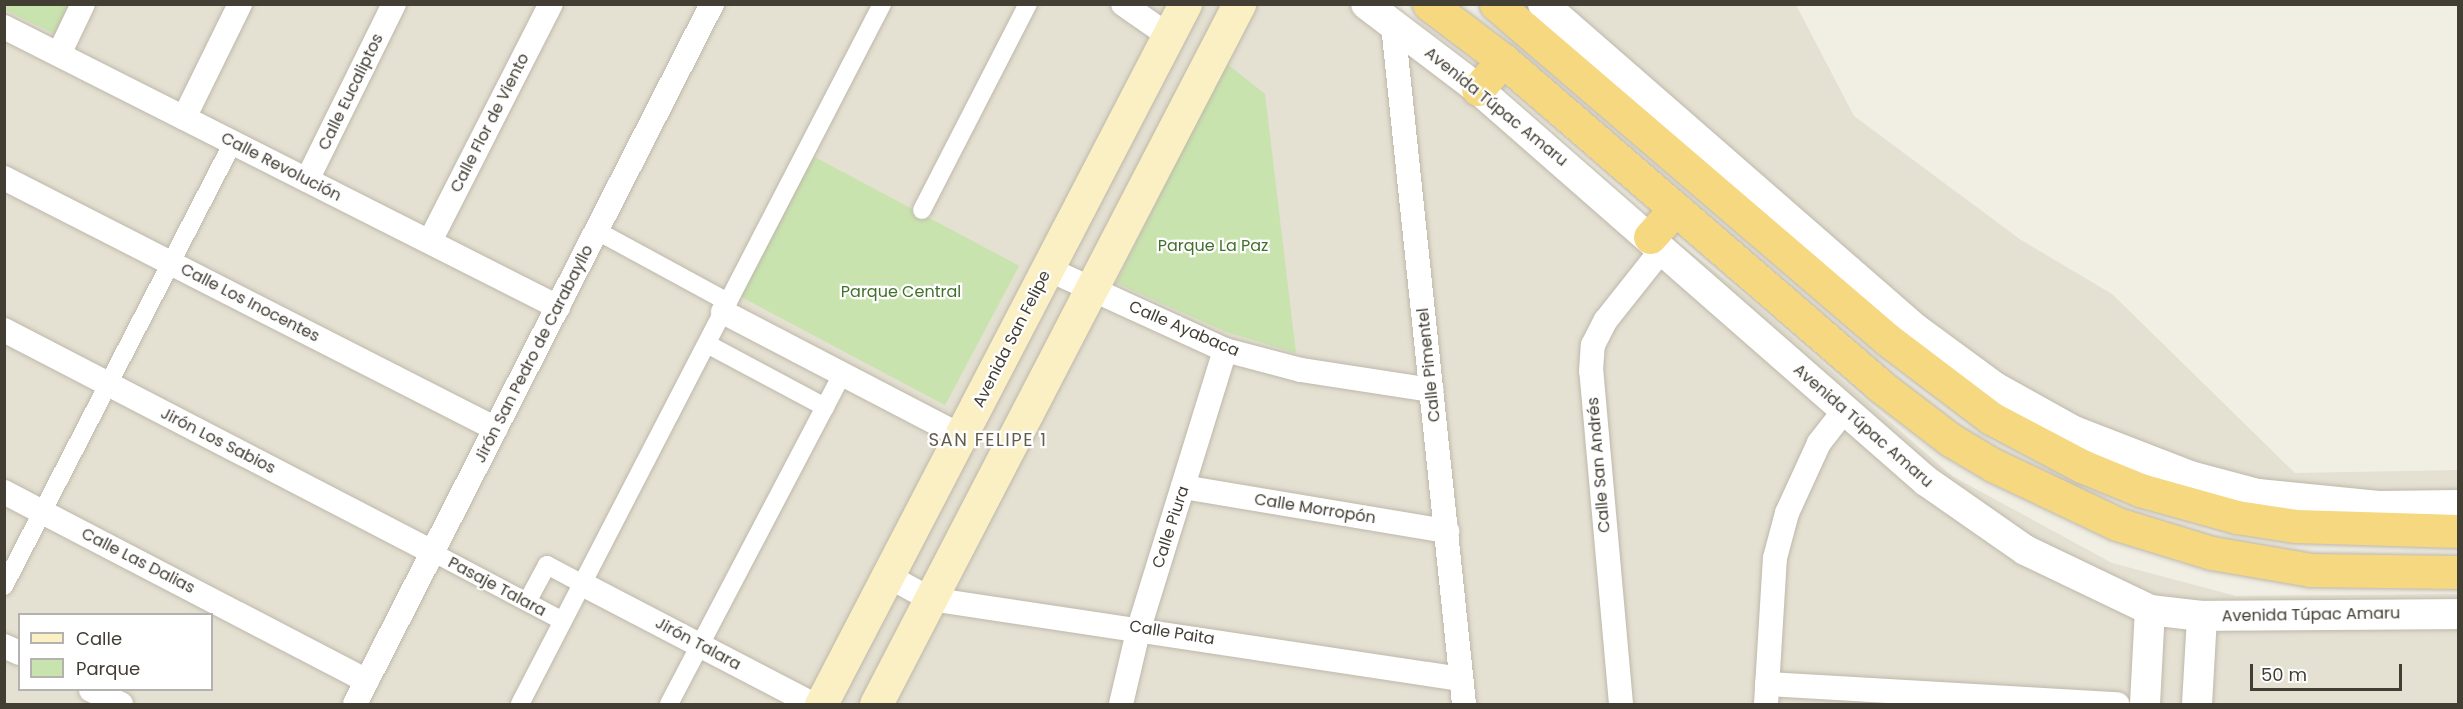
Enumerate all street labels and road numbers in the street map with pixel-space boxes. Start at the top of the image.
street label: Calle Eucaliptos [314,31,388,153]
street label: Avenida Túpac Amaru [1421,43,1571,171]
street label: Calle Flor de Viento [447,50,533,196]
street label: Calle Revolución [218,128,344,206]
street label: Jirón San Pedro de Carabayllo [471,242,597,466]
street label: Calle Los Inocentes [177,260,323,346]
street label: Avenida San Felipe [969,267,1055,411]
street label: Calle Ayabaca [1126,297,1242,361]
street label: Calle Pimentel [1413,307,1445,423]
street label: Avenida Túpac Amaru [1789,360,1937,492]
street label: Calle San Andrés [1584,396,1614,534]
street label: Jirón Los Sabios [157,404,279,478]
street label: Calle Piura [1149,483,1193,571]
street label: Calle Morropón [1253,490,1377,528]
street label: Calle Las Dalias [78,524,198,598]
street label: Pasaje Talara [445,553,549,621]
street label: Avenida Túpac Amaru [2222,604,2400,626]
street label: Jirón Talara [652,613,744,675]
street label: Calle Paita [1128,617,1216,649]

